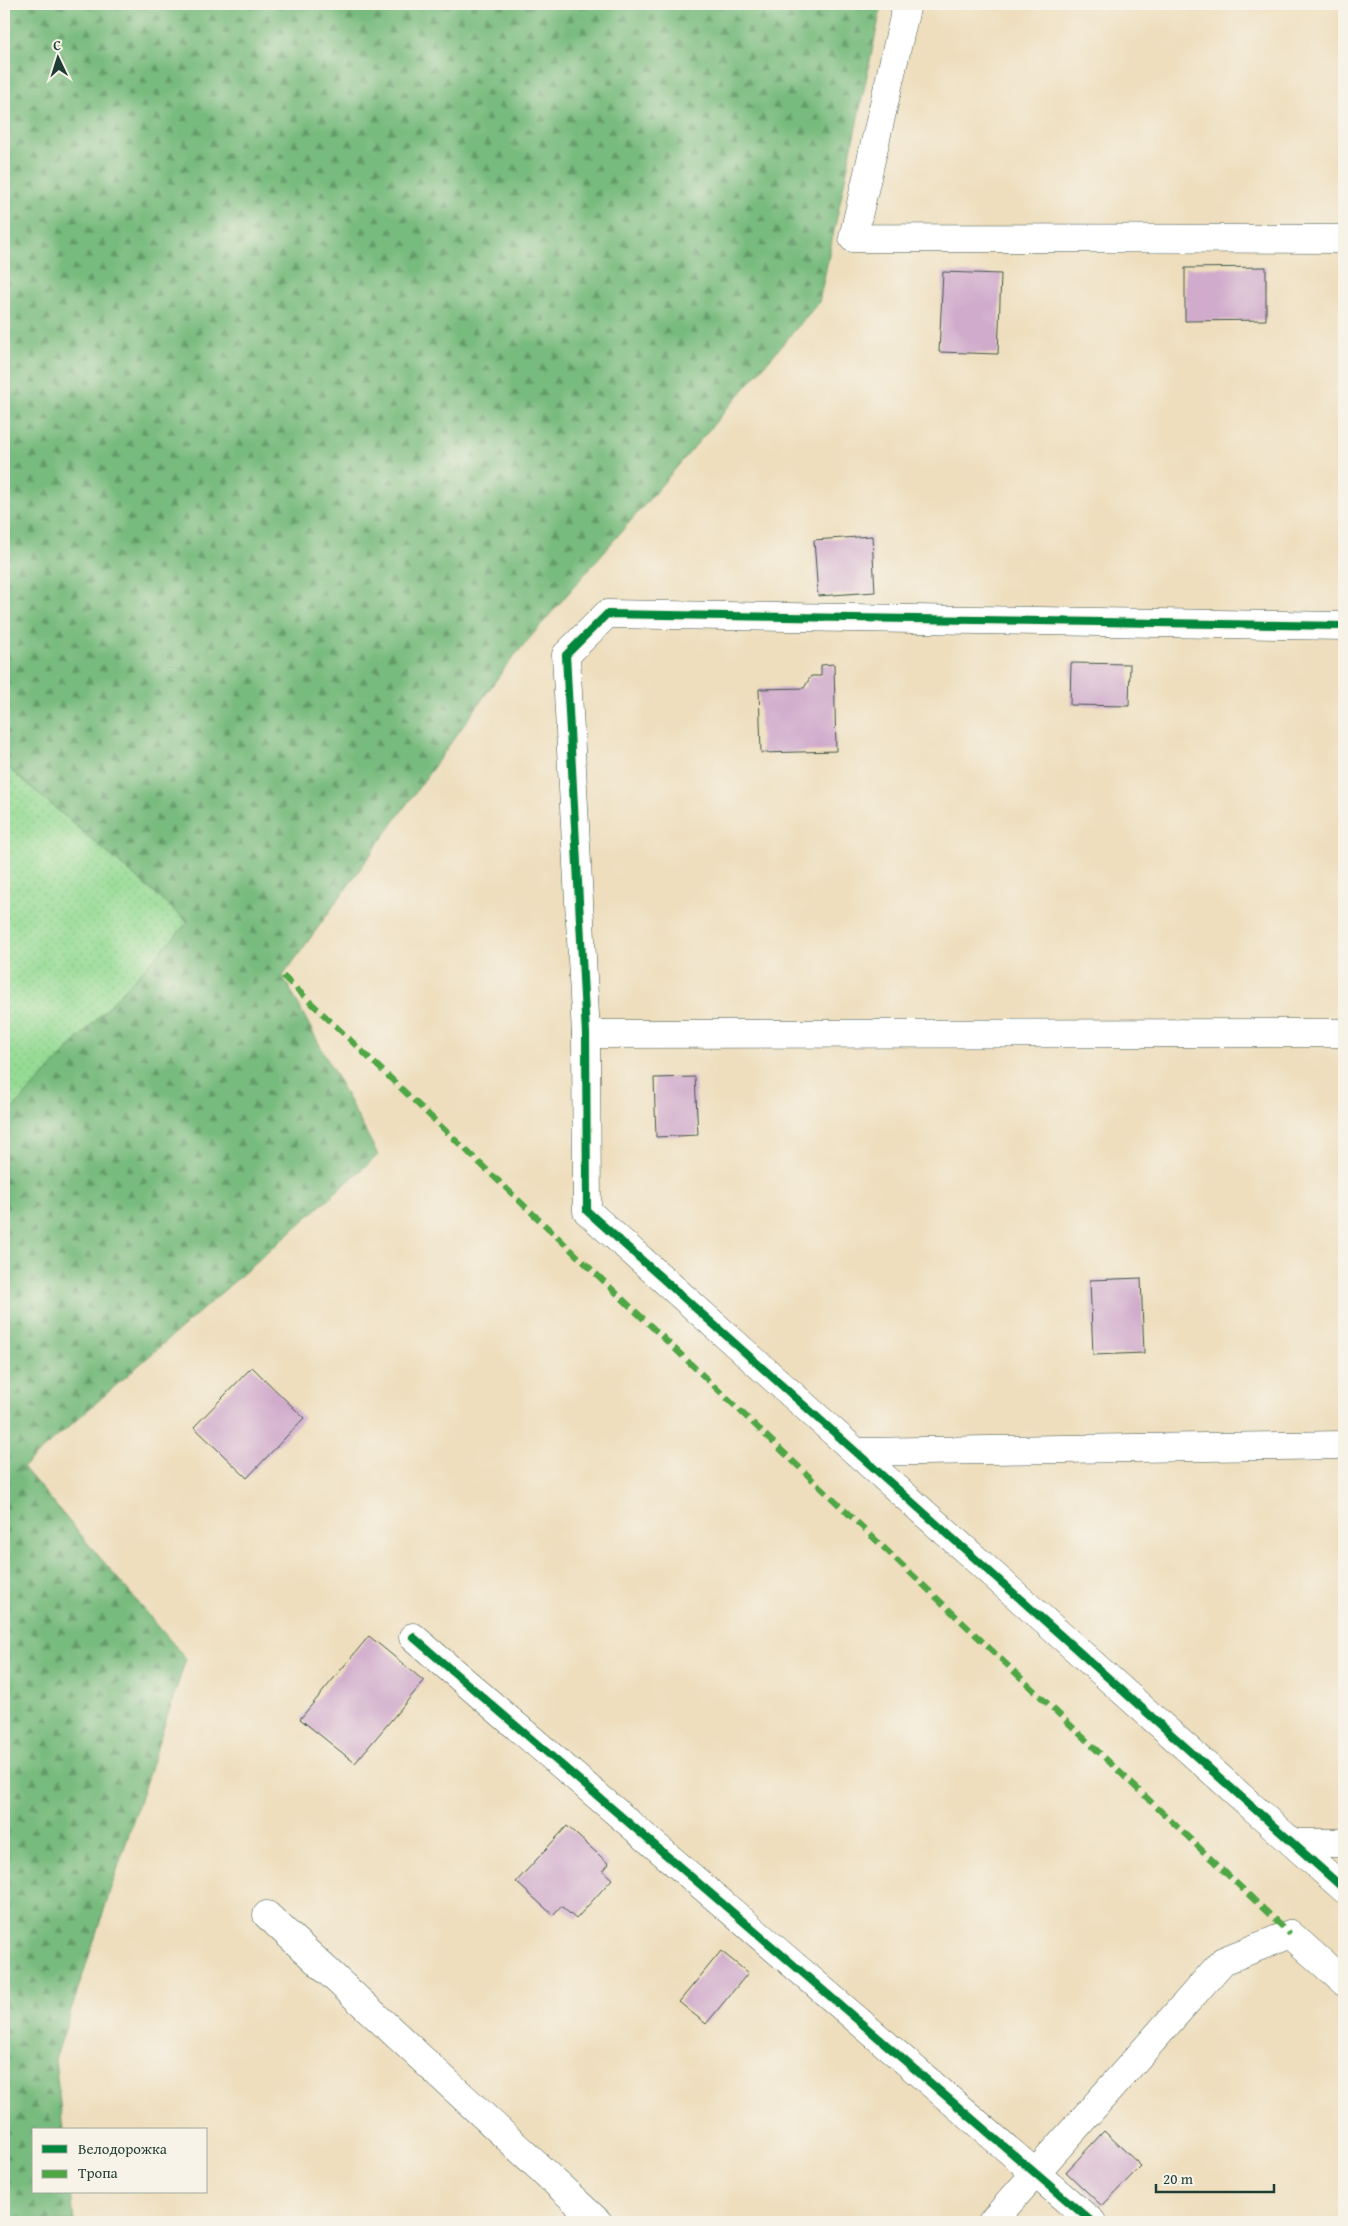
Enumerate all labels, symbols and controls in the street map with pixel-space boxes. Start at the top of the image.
north arrow [32,32,82,82]
text: С [52,35,62,55]
legend [32,2128,208,2194]
text: Велодорожка [78,2138,168,2159]
scale bar [1156,2161,1273,2193]
text: Тропа [78,2162,119,2183]
text: 20 m [1163,2168,1194,2189]

